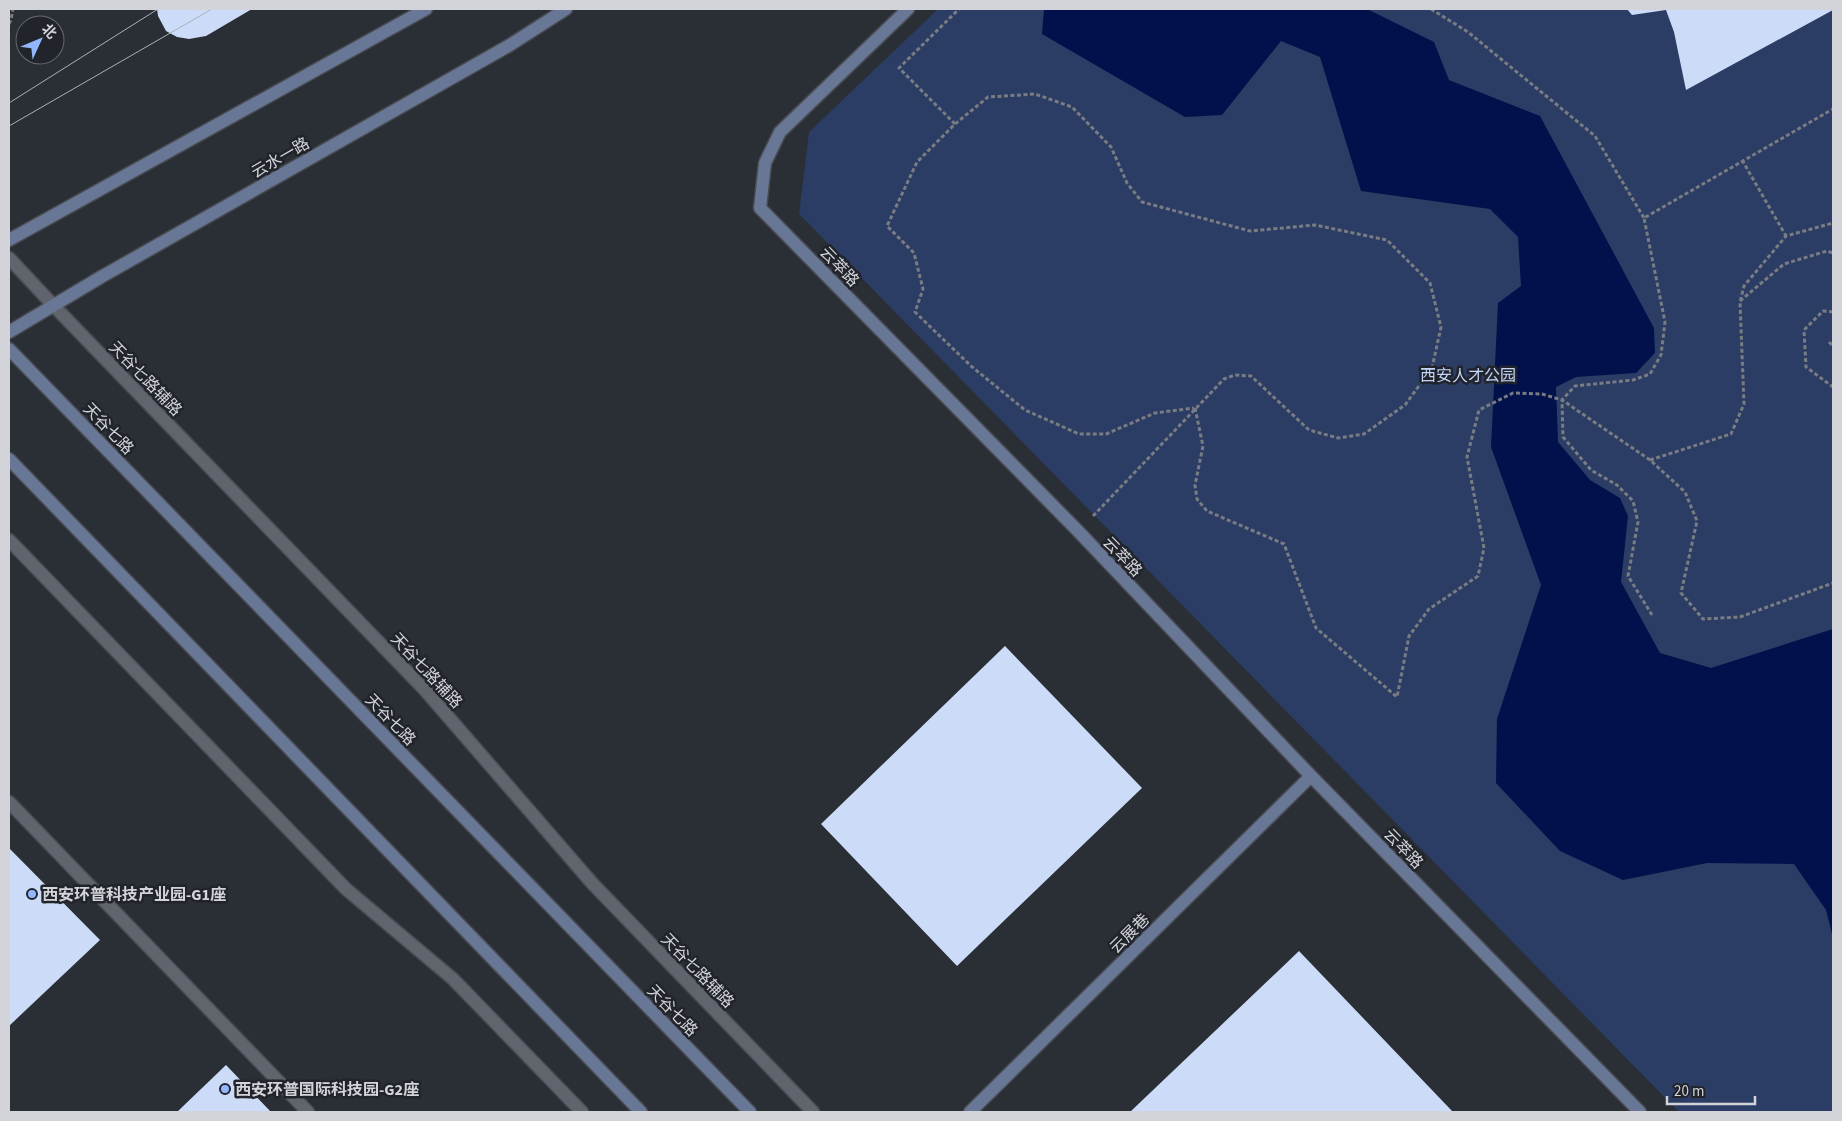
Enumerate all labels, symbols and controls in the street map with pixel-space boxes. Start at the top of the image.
north arrow [15,15,65,65]
text: 北 [37,20,61,44]
street label: 云水一路 [247,132,314,183]
street label: 云萃路 [815,242,864,292]
street label: 天谷七路辅路 [104,337,187,421]
park label: 西安人才公园 [1420,365,1516,387]
street label: 天谷七路 [78,398,138,459]
street label: 云萃路 [1098,532,1147,582]
street label: 天谷七路辅路 [385,628,467,713]
street label: 天谷七路 [360,689,420,750]
street label: 云萃路 [1379,824,1428,874]
place label: 西安环普科技产业园-G1座 [42,884,226,906]
marker: 西安环普科技产业园-G1座 [26,888,38,900]
street label: 云展巷 [1105,909,1154,958]
street label: 天谷七路辅路 [658,929,738,1011]
street label: 天谷七路 [644,980,702,1040]
scale bar [1667,1074,1754,1106]
place label: 西安环普国际科技园-G2座 [235,1079,419,1101]
text: 20 m [1674,1081,1704,1102]
marker: 西安环普国际科技园-G2座 [219,1083,231,1095]

